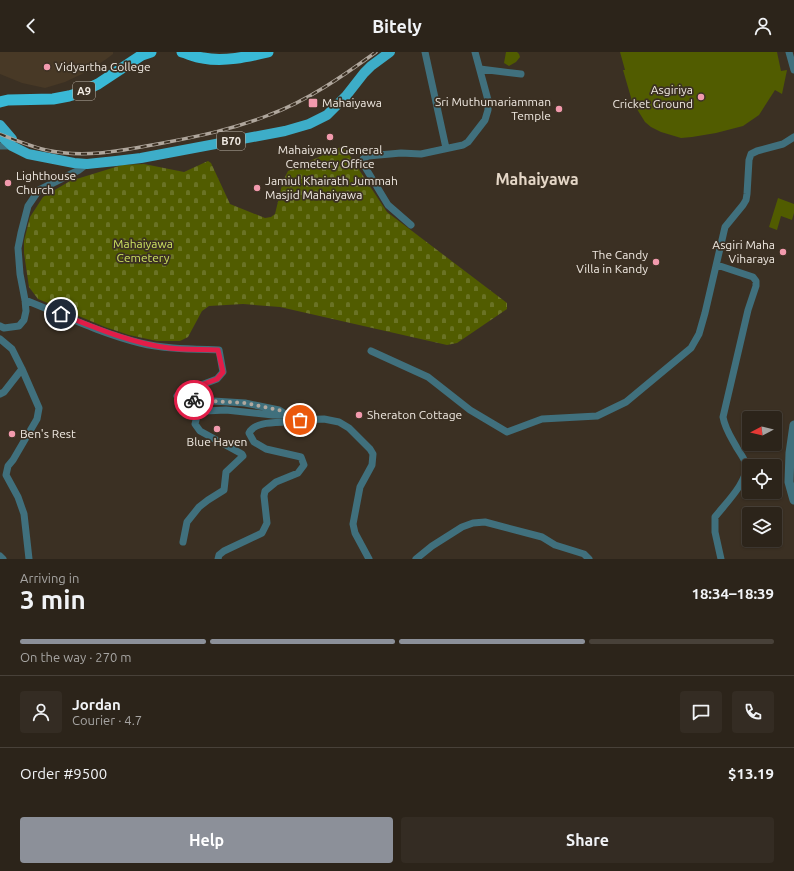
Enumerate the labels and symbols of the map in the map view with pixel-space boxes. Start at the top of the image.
place label: Vidyartha College [55,60,151,73]
marker: Vidyartha College [42,62,52,72]
road number: A9 [73,82,95,100]
place label: Asgiriya Cricket Ground [612,83,693,110]
marker: Asgiriya Cricket Ground [696,92,706,102]
place label: Sri Muthumariamman Temple [435,95,551,122]
place label: Mahaiyawa [322,96,382,109]
marker: Mahaiyawa [307,97,319,109]
marker: Sri Muthumariamman Temple [554,104,564,114]
road number: B70 [217,132,245,150]
marker: Mahaiyawa General Cemetery Office [325,132,335,142]
place label: Mahaiyawa General Cemetery Office [278,143,382,170]
place label: Lighthouse Church [16,169,76,196]
district label: Mahaiyawa [495,170,579,188]
place label: Jamiul Khairath Jummah Masjid Mahaiyawa [265,174,398,201]
marker: Lighthouse Church [3,178,13,188]
marker: Jamiul Khairath Jummah Masjid Mahaiyawa [252,183,262,193]
park label: Mahaiyawa Cemetery [113,237,173,264]
place label: Asgiri Maha Viharaya [712,238,775,265]
marker: Asgiri Maha Viharaya [778,247,788,257]
place label: The Candy Villa in Kandy [576,248,648,275]
marker: The Candy Villa in Kandy [651,257,661,267]
pin [44,297,78,331]
courier [174,380,214,420]
pin [283,403,317,437]
place label: Sheraton Cottage [367,408,462,421]
marker: Sheraton Cottage [354,410,364,420]
north arrow [742,411,782,451]
marker: Blue Haven [212,424,222,434]
place label: Ben's Rest [20,427,76,440]
marker: Ben's Rest [7,429,17,439]
place label: Blue Haven [187,435,247,448]

